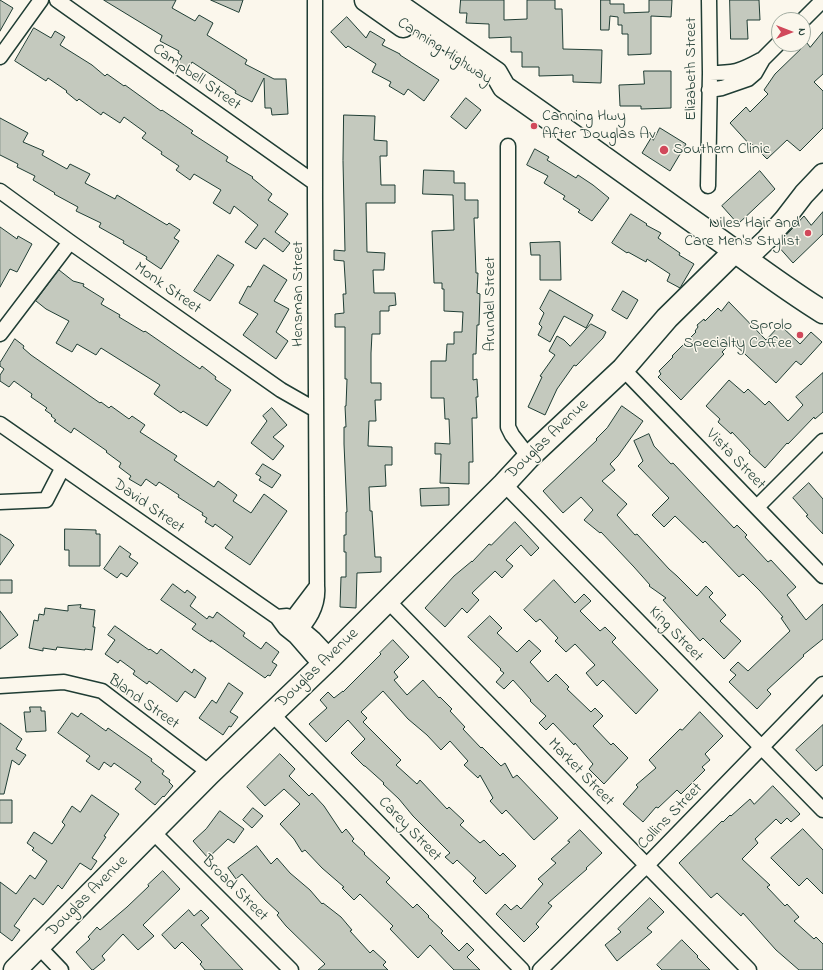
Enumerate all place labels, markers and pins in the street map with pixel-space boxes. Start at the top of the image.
place label: Canning Hwy After Douglas Av [542,107,655,145]
marker: Canning Hwy After Douglas Av [529,121,539,131]
place label: Southern Clinic [673,140,770,160]
marker: Southern Clinic [658,144,670,156]
place label: Niles Hair and Care Men's Stylist [684,214,800,252]
marker: Niles Hair and Care Men's Stylist [803,228,813,238]
place label: Sprolo Specialty Coffee [683,316,792,354]
marker: Sprolo Specialty Coffee [795,330,805,340]

